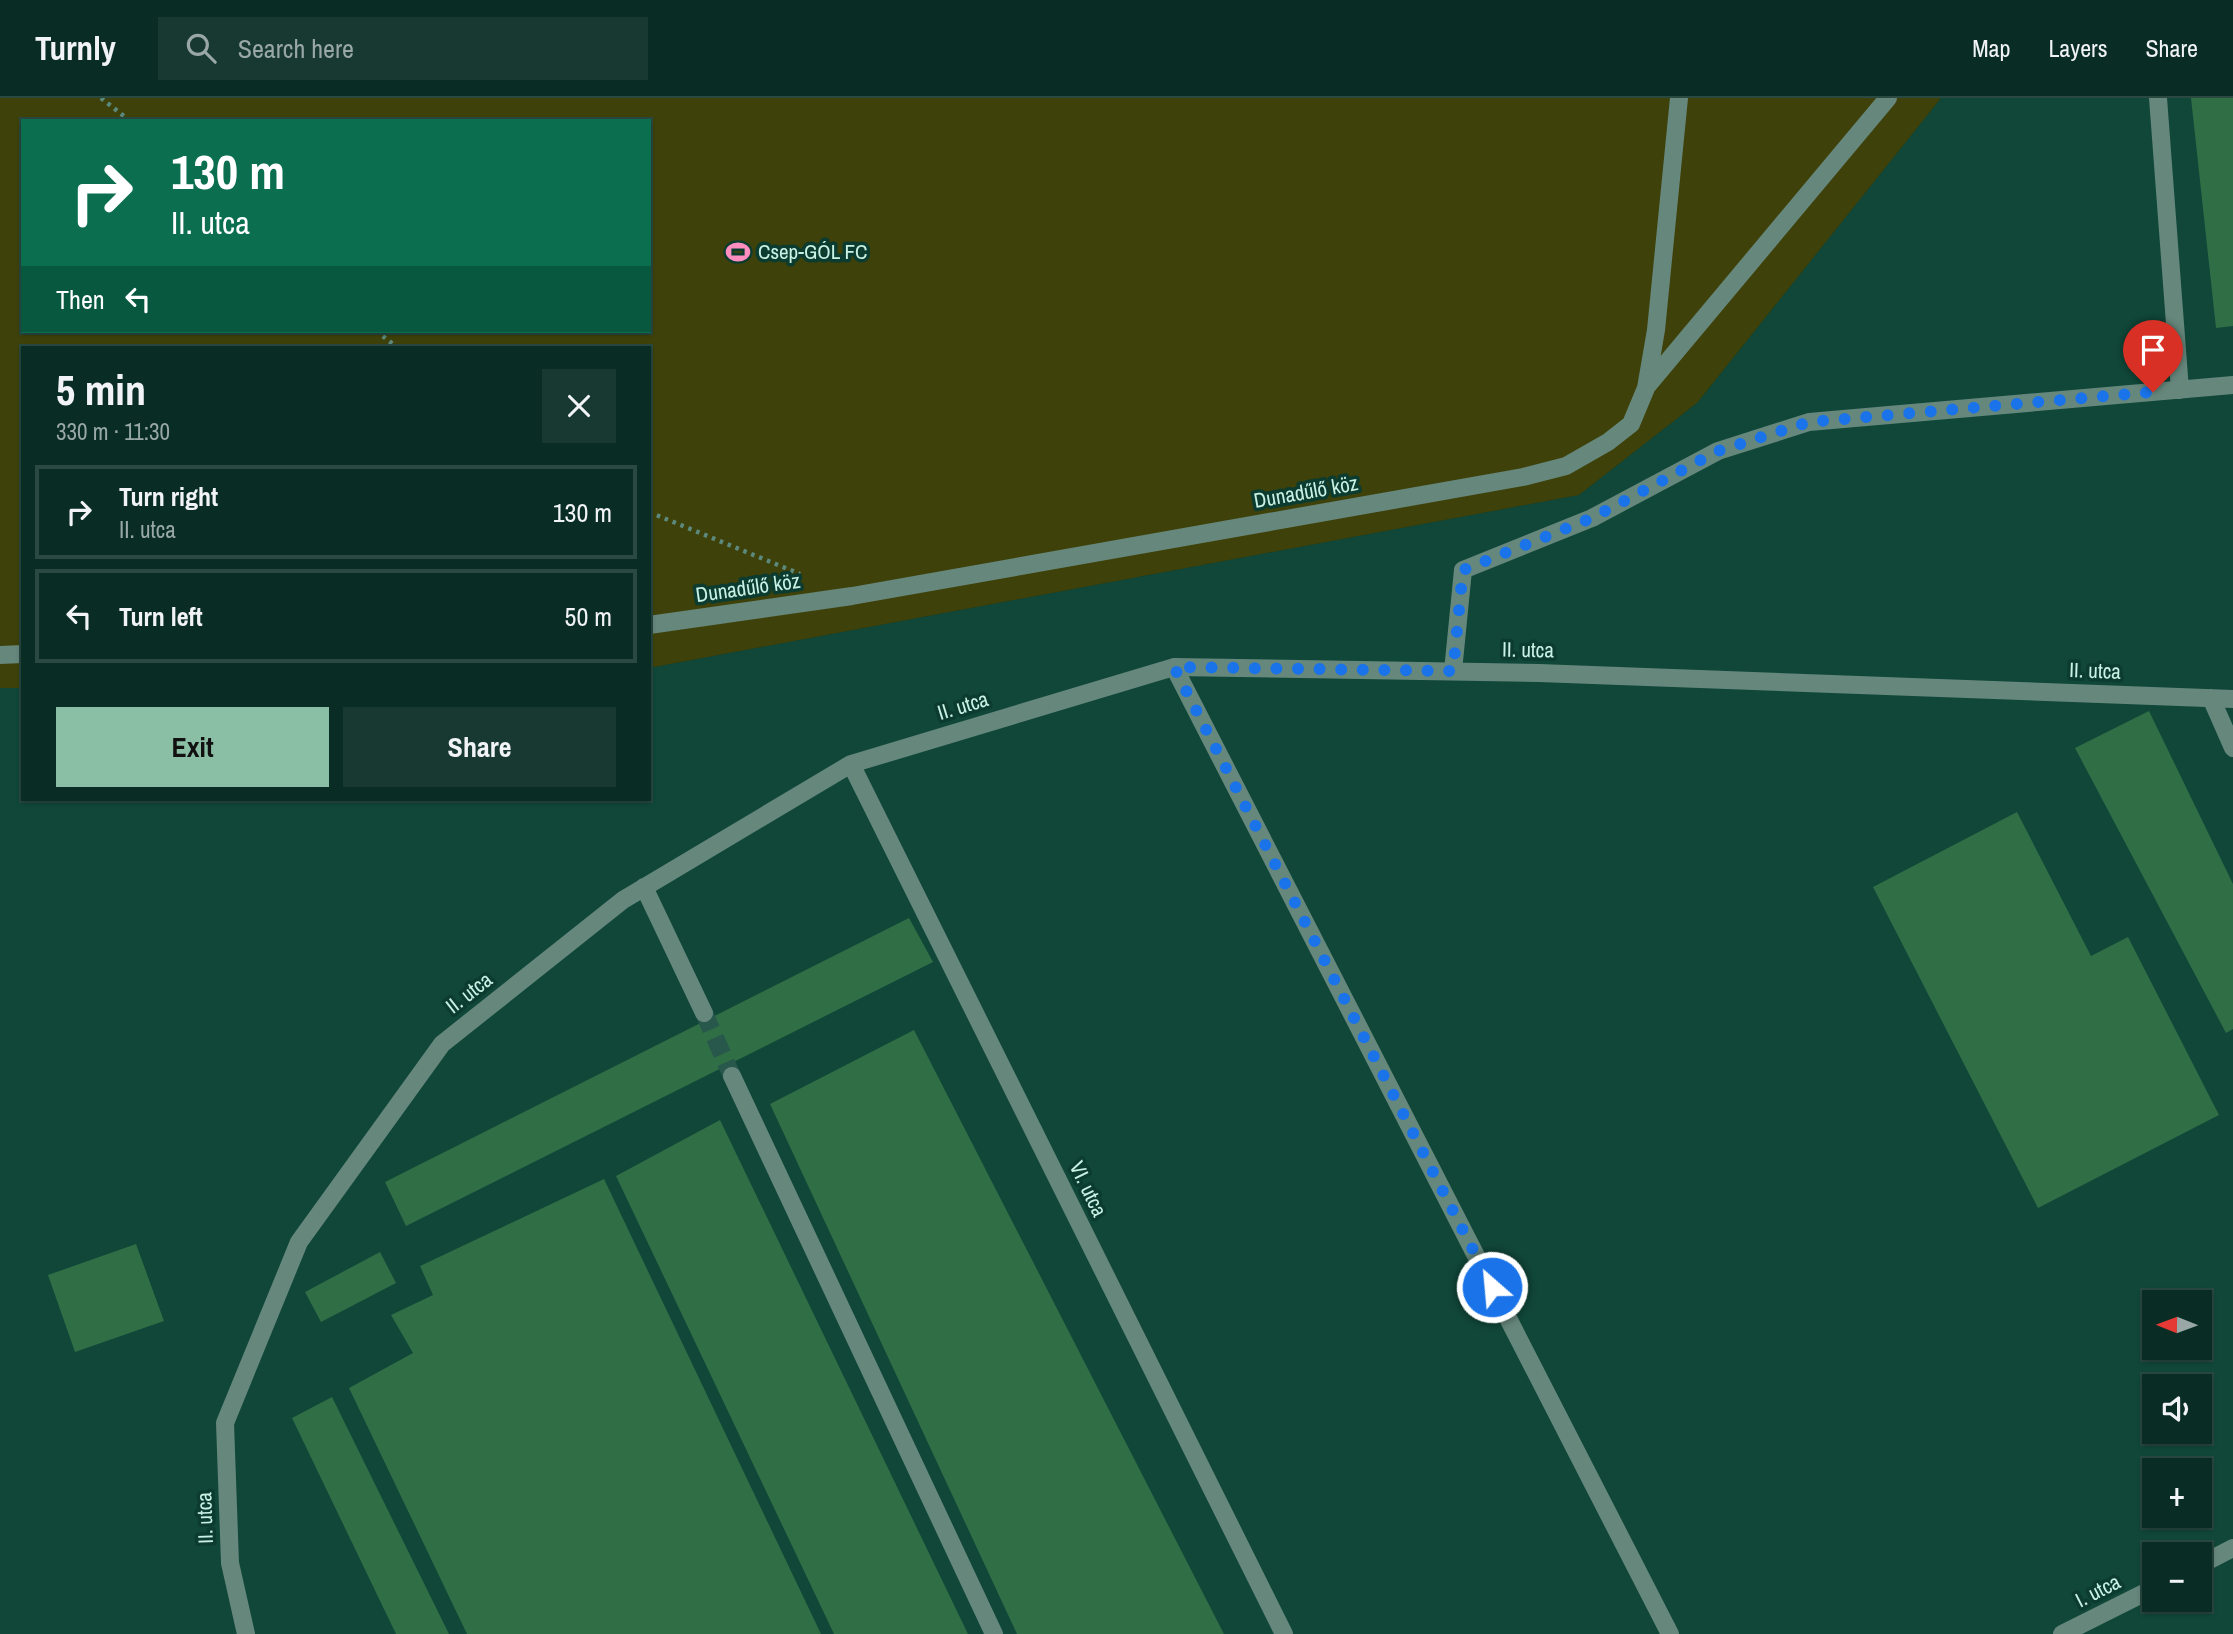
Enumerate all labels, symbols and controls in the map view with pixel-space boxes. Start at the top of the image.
search box [158,17,648,80]
text: Turnly [35,26,116,70]
icon: search [182,29,220,67]
text: Search here [238,31,354,66]
text: Map [1972,32,2010,64]
text: Layers [2048,32,2107,64]
text: Share [2145,32,2198,64]
text: 130 m [171,138,285,204]
icon: right [56,147,147,238]
text: II. utca [171,201,250,244]
place label: Csep-GÓL FC [758,237,867,266]
sports icon: Csep-GÓL FC [724,238,752,266]
icon: left [119,280,157,318]
text: Then [56,282,105,317]
pin [2123,320,2183,392]
icon: arrive [2134,331,2172,369]
text: 5 min [56,362,146,418]
button: close [542,369,616,443]
text: 330 m · 11:30 [56,416,170,447]
street label: Dunadűlő köz [1252,468,1361,515]
text: Turn right [119,479,218,514]
icon: right [60,493,98,531]
text: 130 m [553,495,612,530]
text: II. utca [119,514,176,545]
street label: Dunadűlő köz [694,566,802,609]
icon: left [60,597,98,635]
text: Turn left [119,599,203,634]
text: 50 m [565,599,612,634]
street label: II. utca [1502,635,1555,664]
street label: II. utca [2069,655,2122,686]
street label: II. utca [934,684,992,727]
button: Exit [56,707,329,787]
button: Share [343,707,616,787]
street label: II. utca [439,965,498,1020]
street label: VI. utca [1063,1156,1114,1222]
position arrow [1455,1250,1529,1324]
north arrow [2142,1290,2212,1360]
map controls [2142,1290,2212,1612]
button: sound [2142,1374,2212,1444]
button: + [2142,1458,2212,1528]
street label: II. utca [189,1491,220,1544]
button: − [2142,1542,2212,1612]
street label: I. utca [2070,1567,2126,1614]

